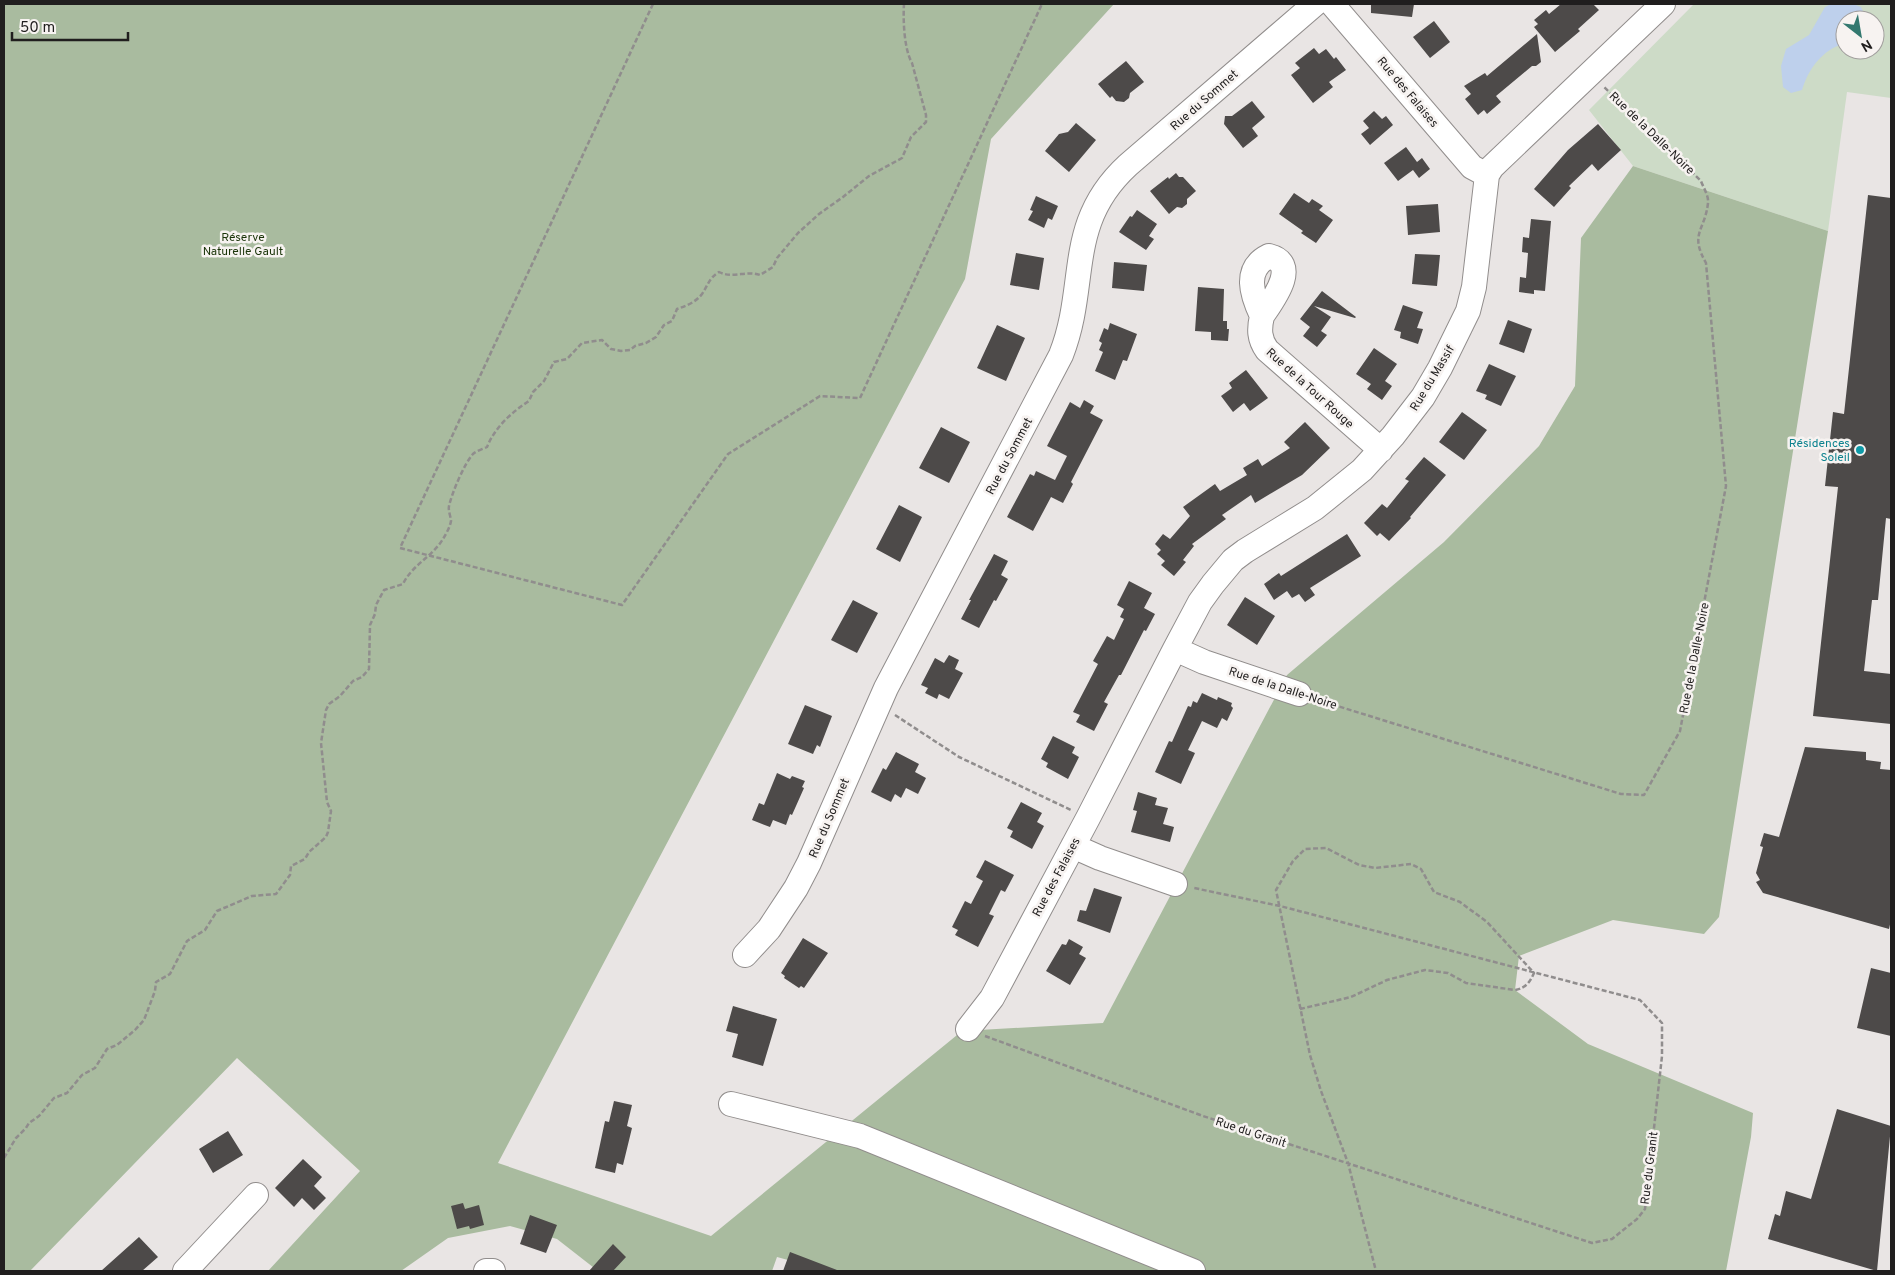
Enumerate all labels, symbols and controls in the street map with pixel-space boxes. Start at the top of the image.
scale bar [12,10,129,42]
north arrow [1835,10,1885,60]
text: 50 m [20,19,55,38]
text: N [1857,35,1875,55]
street label: Rue des Falaises [1373,54,1441,131]
street label: Rue du Sommet [1167,67,1242,135]
street label: Rue de la Dalle-Noire [1605,89,1697,179]
park label: Réserve Naturelle Gault [203,230,283,260]
street label: Rue du Massif [1407,343,1459,414]
street label: Rue de la Tour Rouge [1262,345,1357,432]
street label: Rue du Sommet [983,415,1037,498]
place label: Résidences Soleil [1789,436,1850,466]
marker: Résidences Soleil [1854,444,1866,456]
street label: Rue de la Dalle-Noire [1676,601,1714,715]
street label: Rue de la Dalle-Noire [1226,664,1339,714]
street label: Rue du Sommet [806,776,854,861]
street label: Rue des Falaises [1029,835,1084,920]
street label: Rue du Granit [1213,1114,1288,1152]
street label: Rue du Granit [1638,1131,1662,1206]

